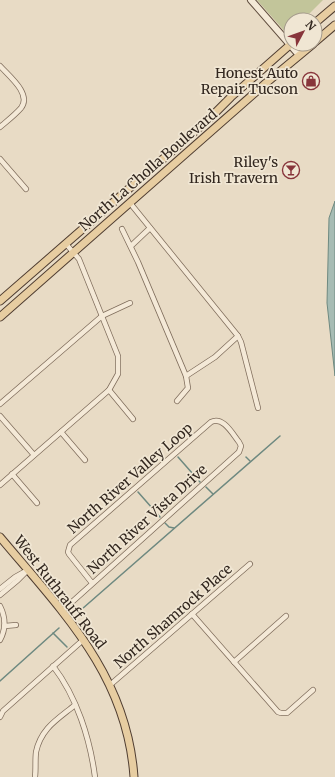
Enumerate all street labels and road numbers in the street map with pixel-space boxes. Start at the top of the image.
street label: North La Cholla Boulevard [75,105,221,235]
street label: North River Valley Loop [64,419,196,537]
street label: North River Vista Drive [83,460,211,578]
street label: West Ruthrauff Road [9,531,110,653]
street label: North Shamrock Place [110,560,236,672]

